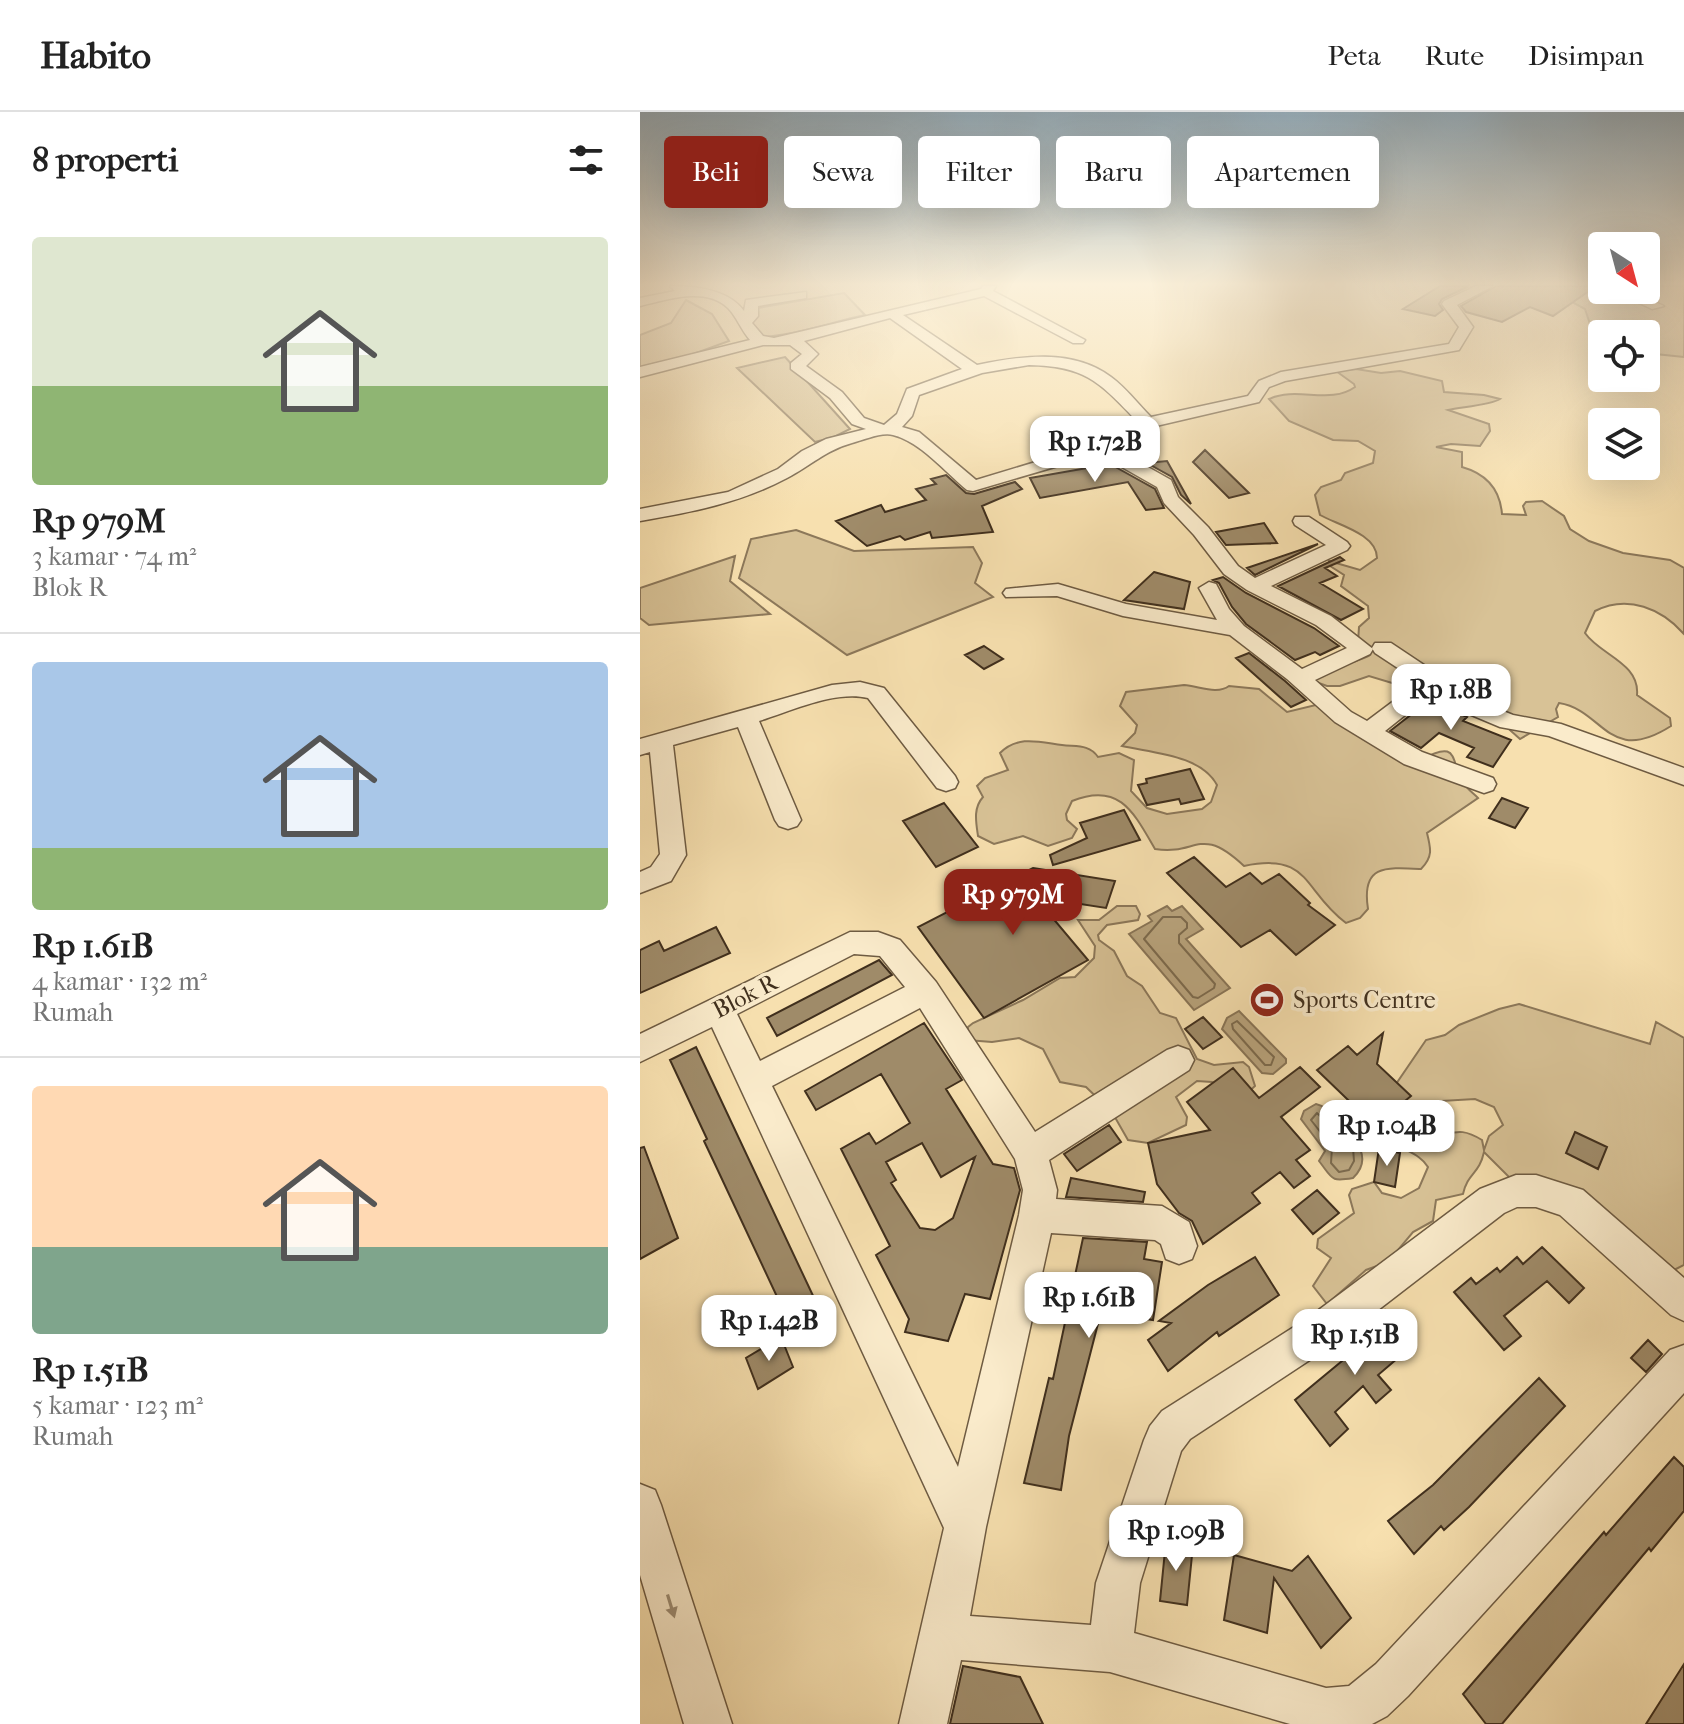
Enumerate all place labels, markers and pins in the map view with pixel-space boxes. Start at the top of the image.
pin: Rp 1.72B [1012,416,1178,484]
pin: Rp 1.8B [1377,664,1525,732]
pin: Rp 979M [939,869,1087,937]
sports icon: Sports Centre [1248,981,1286,1019]
place label: Sports Centre [1293,986,1436,1014]
pin: Rp 1.04B [1304,1100,1470,1168]
pin: Rp 1.61B [1006,1272,1172,1340]
pin: Rp 1.42B [686,1295,852,1363]
pin: Rp 1.51B [1272,1309,1438,1377]
pin: Rp 1.09B [1093,1505,1259,1573]

